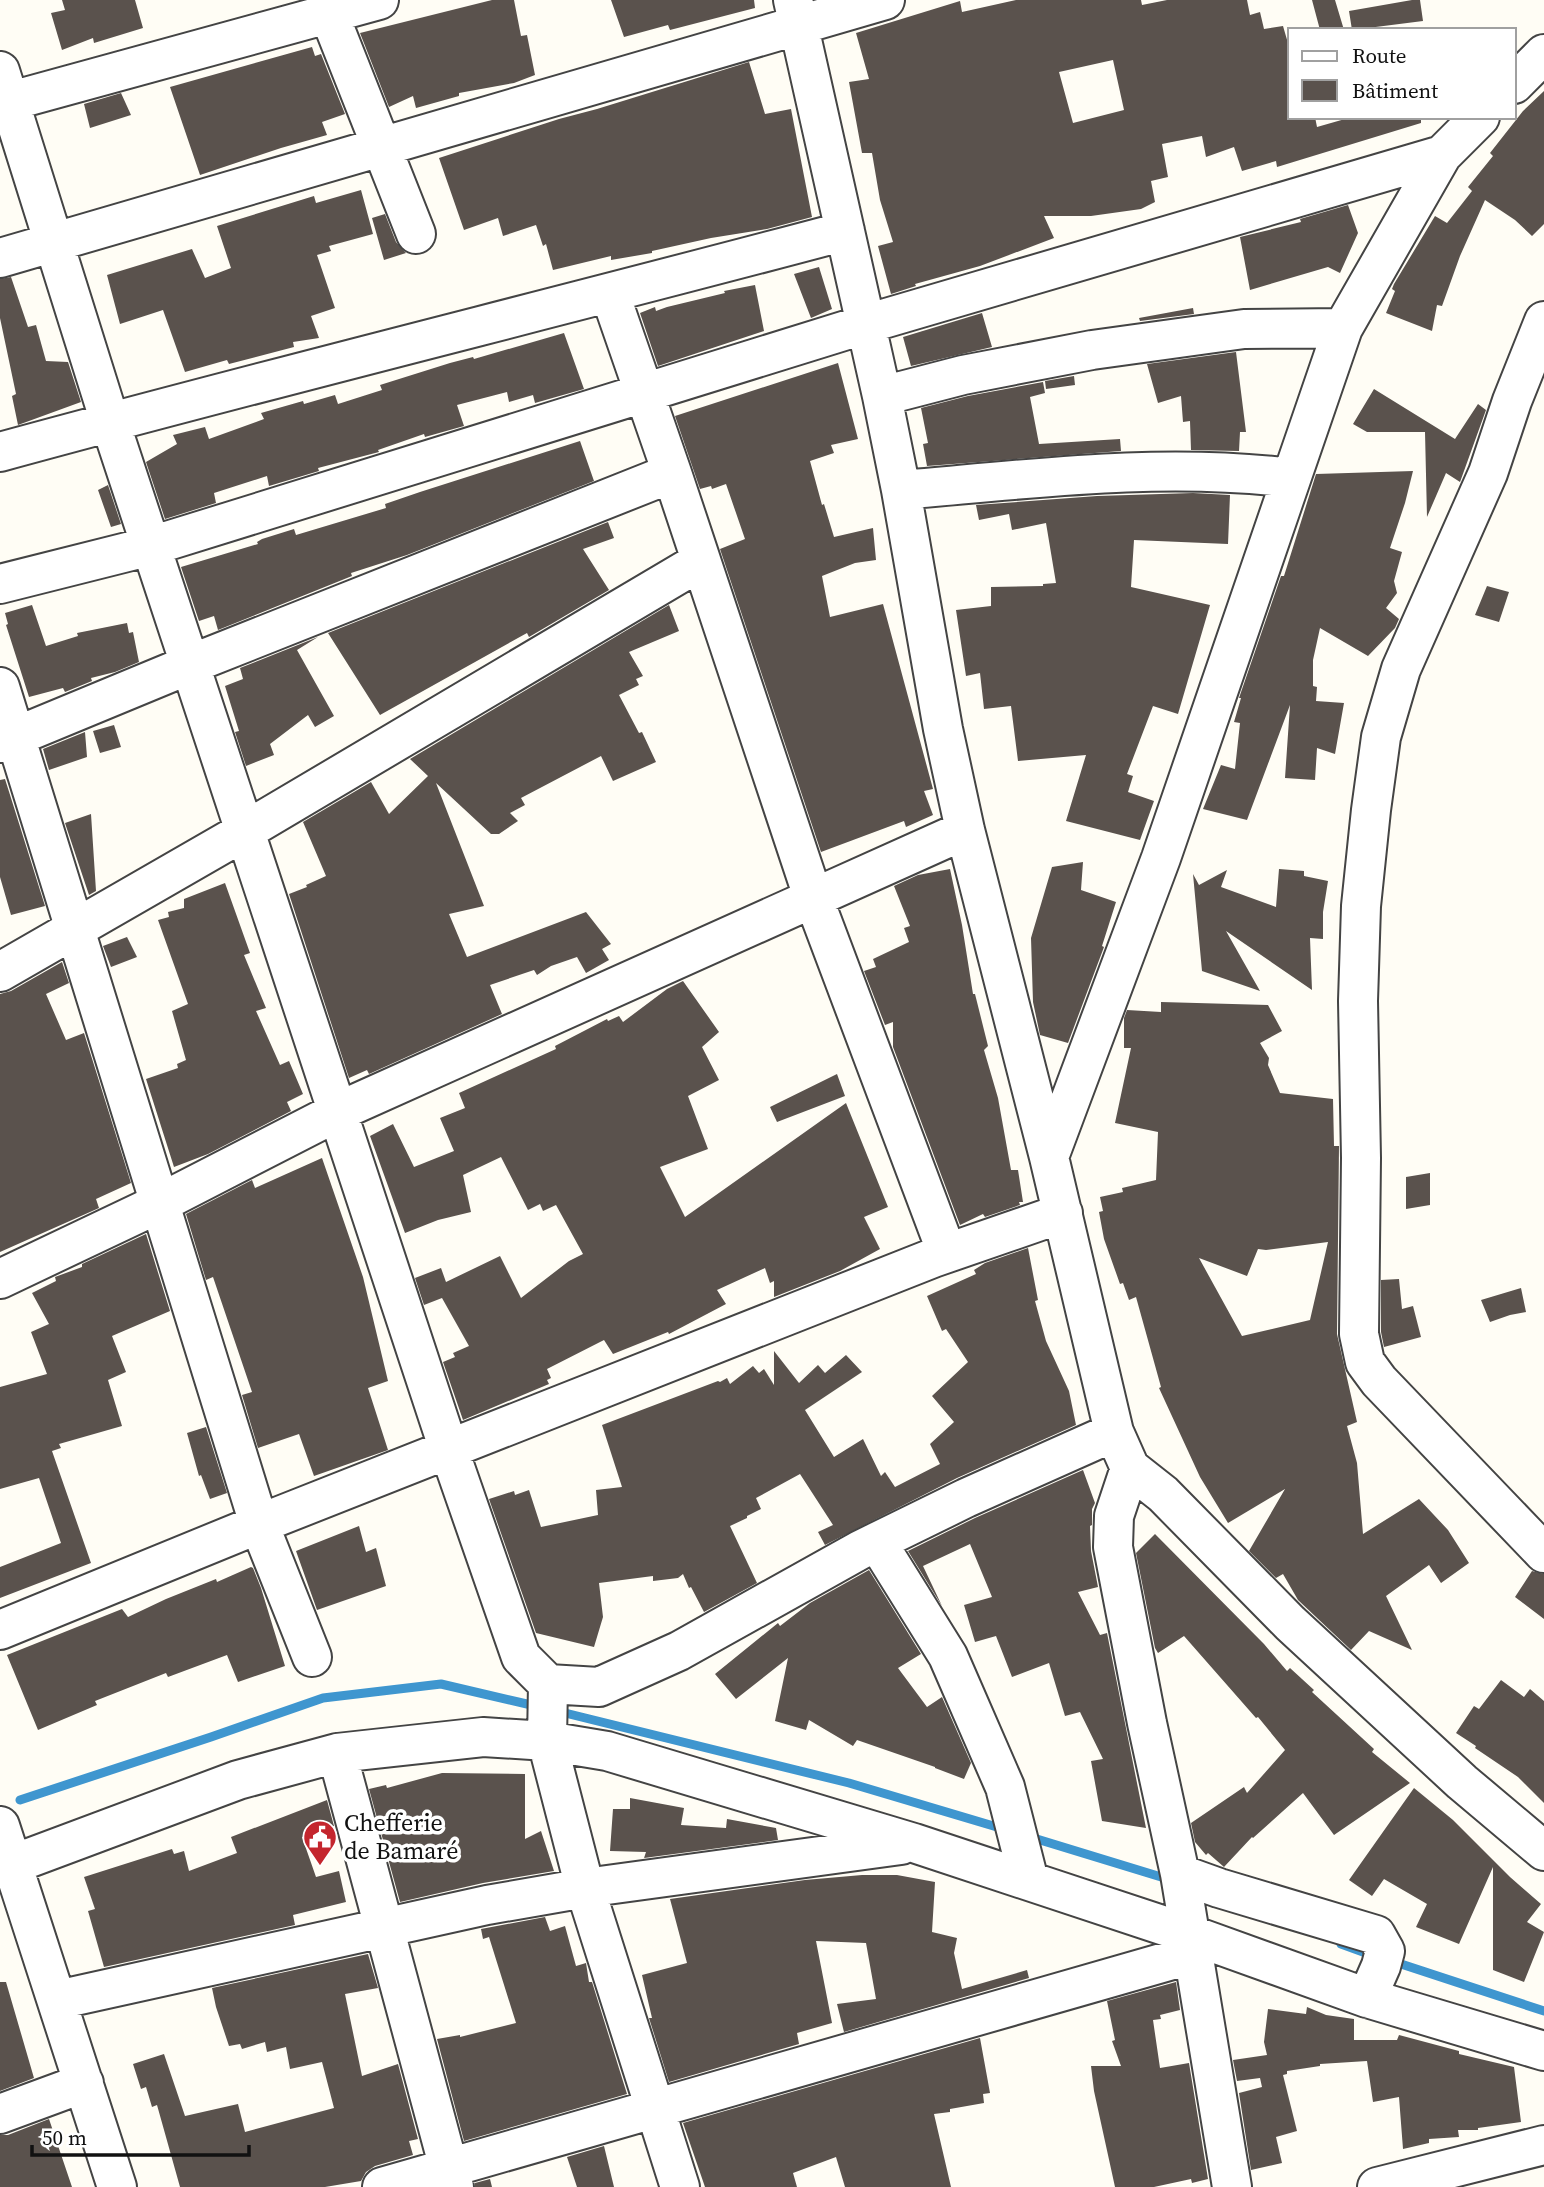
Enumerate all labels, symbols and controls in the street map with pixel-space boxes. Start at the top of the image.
legend [1288,28,1516,119]
text: Route [1352,41,1407,70]
text: Bâtiment [1352,76,1438,105]
place label: Chefferie de Bamaré [344,1806,459,1867]
public building icon: Chefferie de Bamaré [301,1818,339,1867]
scale bar [32,2114,248,2158]
text: 50 m [42,2123,87,2152]

